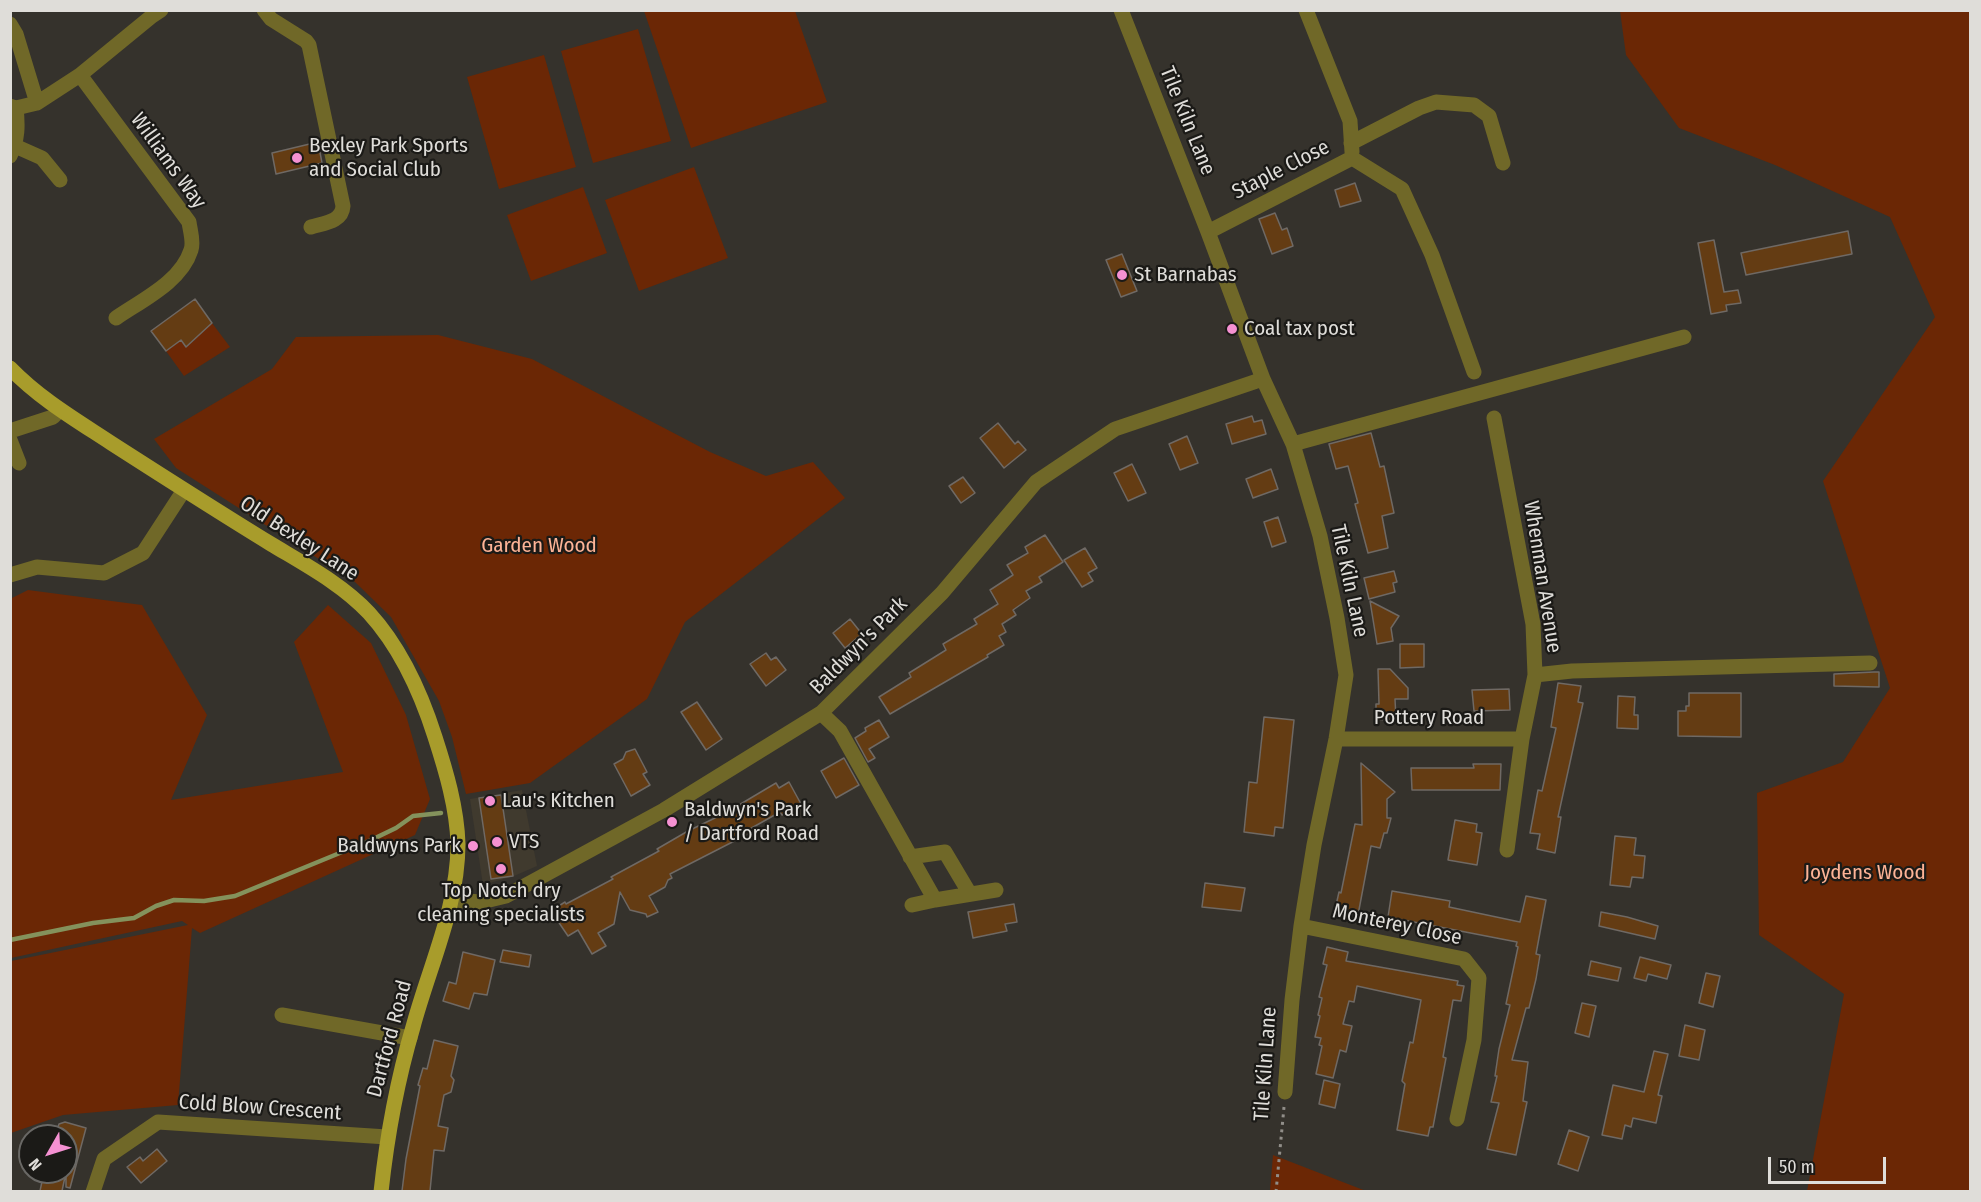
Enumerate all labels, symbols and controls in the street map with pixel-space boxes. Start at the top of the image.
street label: Tile Kiln Lane [1154,63,1220,179]
street label: Williams Way [125,108,211,214]
place label: Bexley Park Sports and Social Club [309,133,468,183]
street label: Staple Close [1228,135,1334,205]
marker: Bexley Park Sports and Social Club [290,151,304,165]
place label: St Barnabas [1134,262,1237,288]
marker: St Barnabas [1115,268,1129,282]
place label: Coal tax post [1244,316,1355,342]
marker: Coal tax post [1225,322,1239,336]
street label: Old Bexley Lane [235,491,363,587]
street label: Whenman Avenue [1518,499,1566,655]
street label: Tile Kiln Lane [1325,522,1373,640]
park label: Garden Wood [481,533,597,559]
street label: Baldwyn's Park [805,592,913,700]
street label: Pottery Road [1374,705,1484,731]
place label: Lau's Kitchen [502,788,615,814]
marker: Lau's Kitchen [483,794,497,808]
place label: Baldwyn's Park / Dartford Road [684,797,819,847]
marker: Baldwyn's Park / Dartford Road [665,815,679,829]
place label: VTS [509,829,539,855]
place label: Baldwyns Park [337,833,461,859]
marker: VTS [490,835,504,849]
marker: Baldwyns Park [466,839,480,853]
park label: Joydens Wood [1804,860,1926,886]
marker: Top Notch dry cleaning specialists [494,862,508,876]
place label: Top Notch dry cleaning specialists [417,878,585,928]
street label: Monterey Close [1330,899,1464,951]
street label: Dartford Road [362,978,418,1100]
street label: Tile Kiln Lane [1249,1006,1283,1122]
street label: Cold Blow Crescent [178,1090,342,1126]
north arrow [18,1124,78,1184]
scale bar [1771,1145,1890,1183]
text: N [25,1155,46,1174]
text: 50 m [1779,1156,1815,1178]

